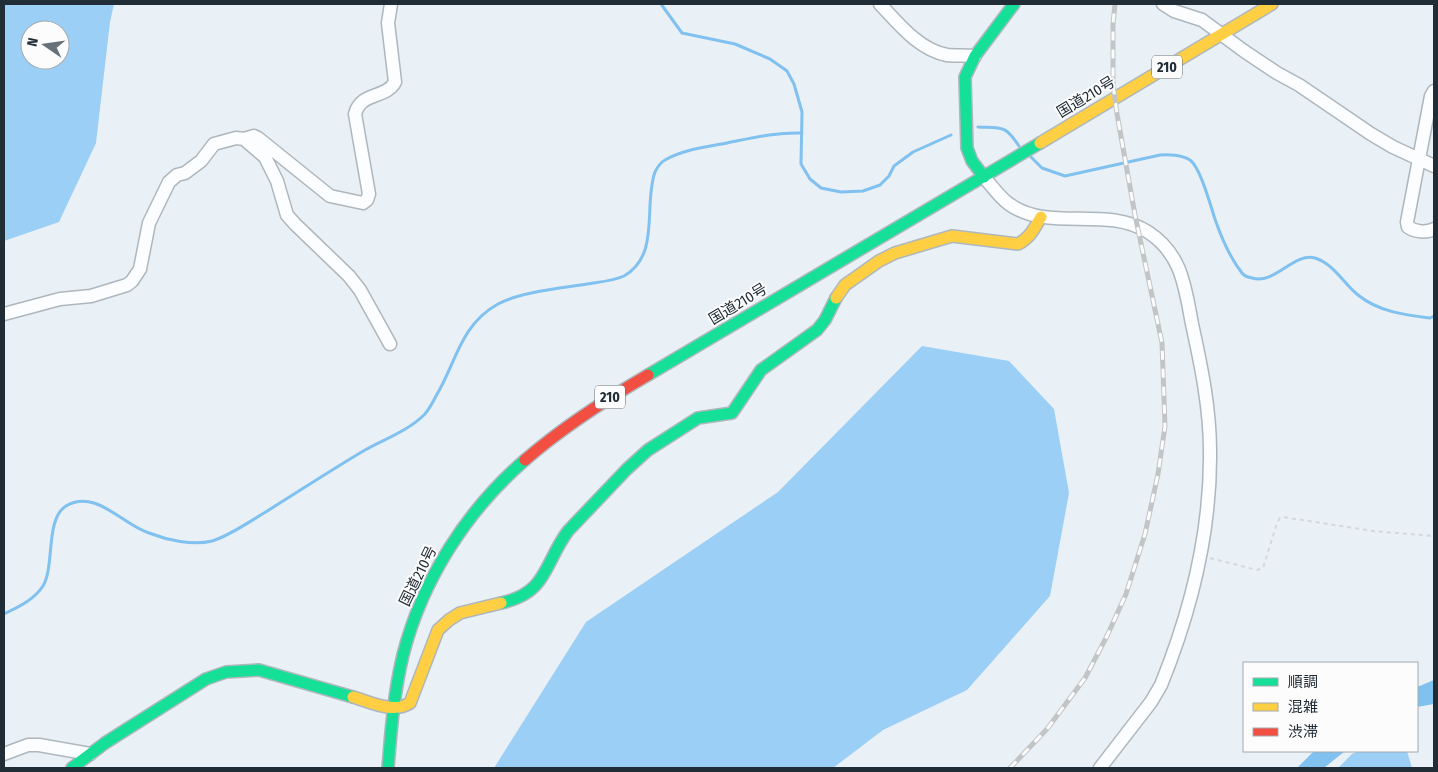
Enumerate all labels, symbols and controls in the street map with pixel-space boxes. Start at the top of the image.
north arrow [20,20,70,70]
text: N [24,36,42,48]
road number: 210 [1152,56,1182,78]
street label: 国道210号 [1054,73,1118,121]
street label: 国道210号 [706,280,770,328]
road number: 210 [595,386,625,408]
street label: 国道210号 [396,543,440,609]
legend [1243,662,1418,752]
text: 順調 [1288,673,1318,691]
text: 混雑 [1288,698,1318,716]
text: 渋滞 [1288,723,1318,741]

